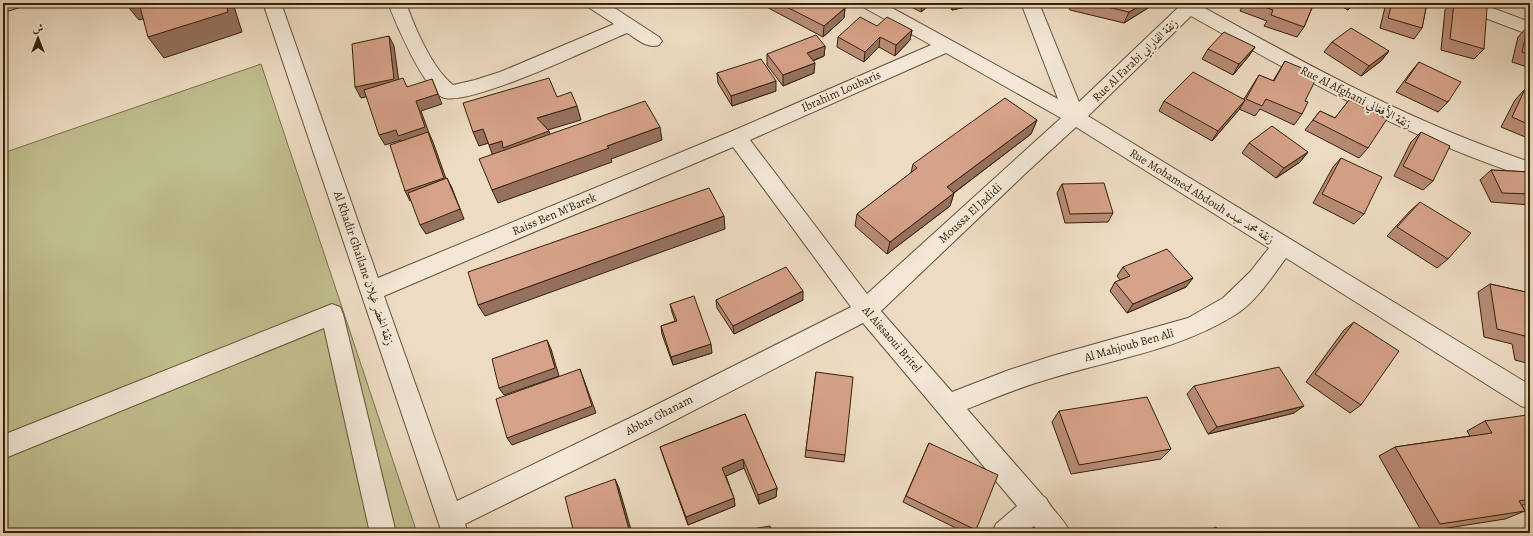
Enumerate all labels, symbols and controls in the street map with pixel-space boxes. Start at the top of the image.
street label: Rue Al Farabi زنقة الفارابي [1089,15,1183,106]
north arrow [18,18,58,58]
text: ش [33,21,44,36]
street label: Rue Al Afghani زنقة الأفغاني [1297,61,1415,134]
street label: Ibrahim Loubaris [799,66,884,116]
street label: Rue Mohamed Abdouh زنقة محمد عبده [1127,145,1278,247]
street label: Moussa El Jadidi [935,179,1005,247]
street label: Al Khadir Ghailane زنقة الخضر غيلان [330,188,398,347]
street label: Raiss Ben M'Barek [510,189,598,239]
street label: Al Aissaoui Britel [858,302,925,376]
street label: Al Mahjoub Ben Ali [1081,325,1176,366]
street label: Abbas Ghanam [622,391,696,439]

